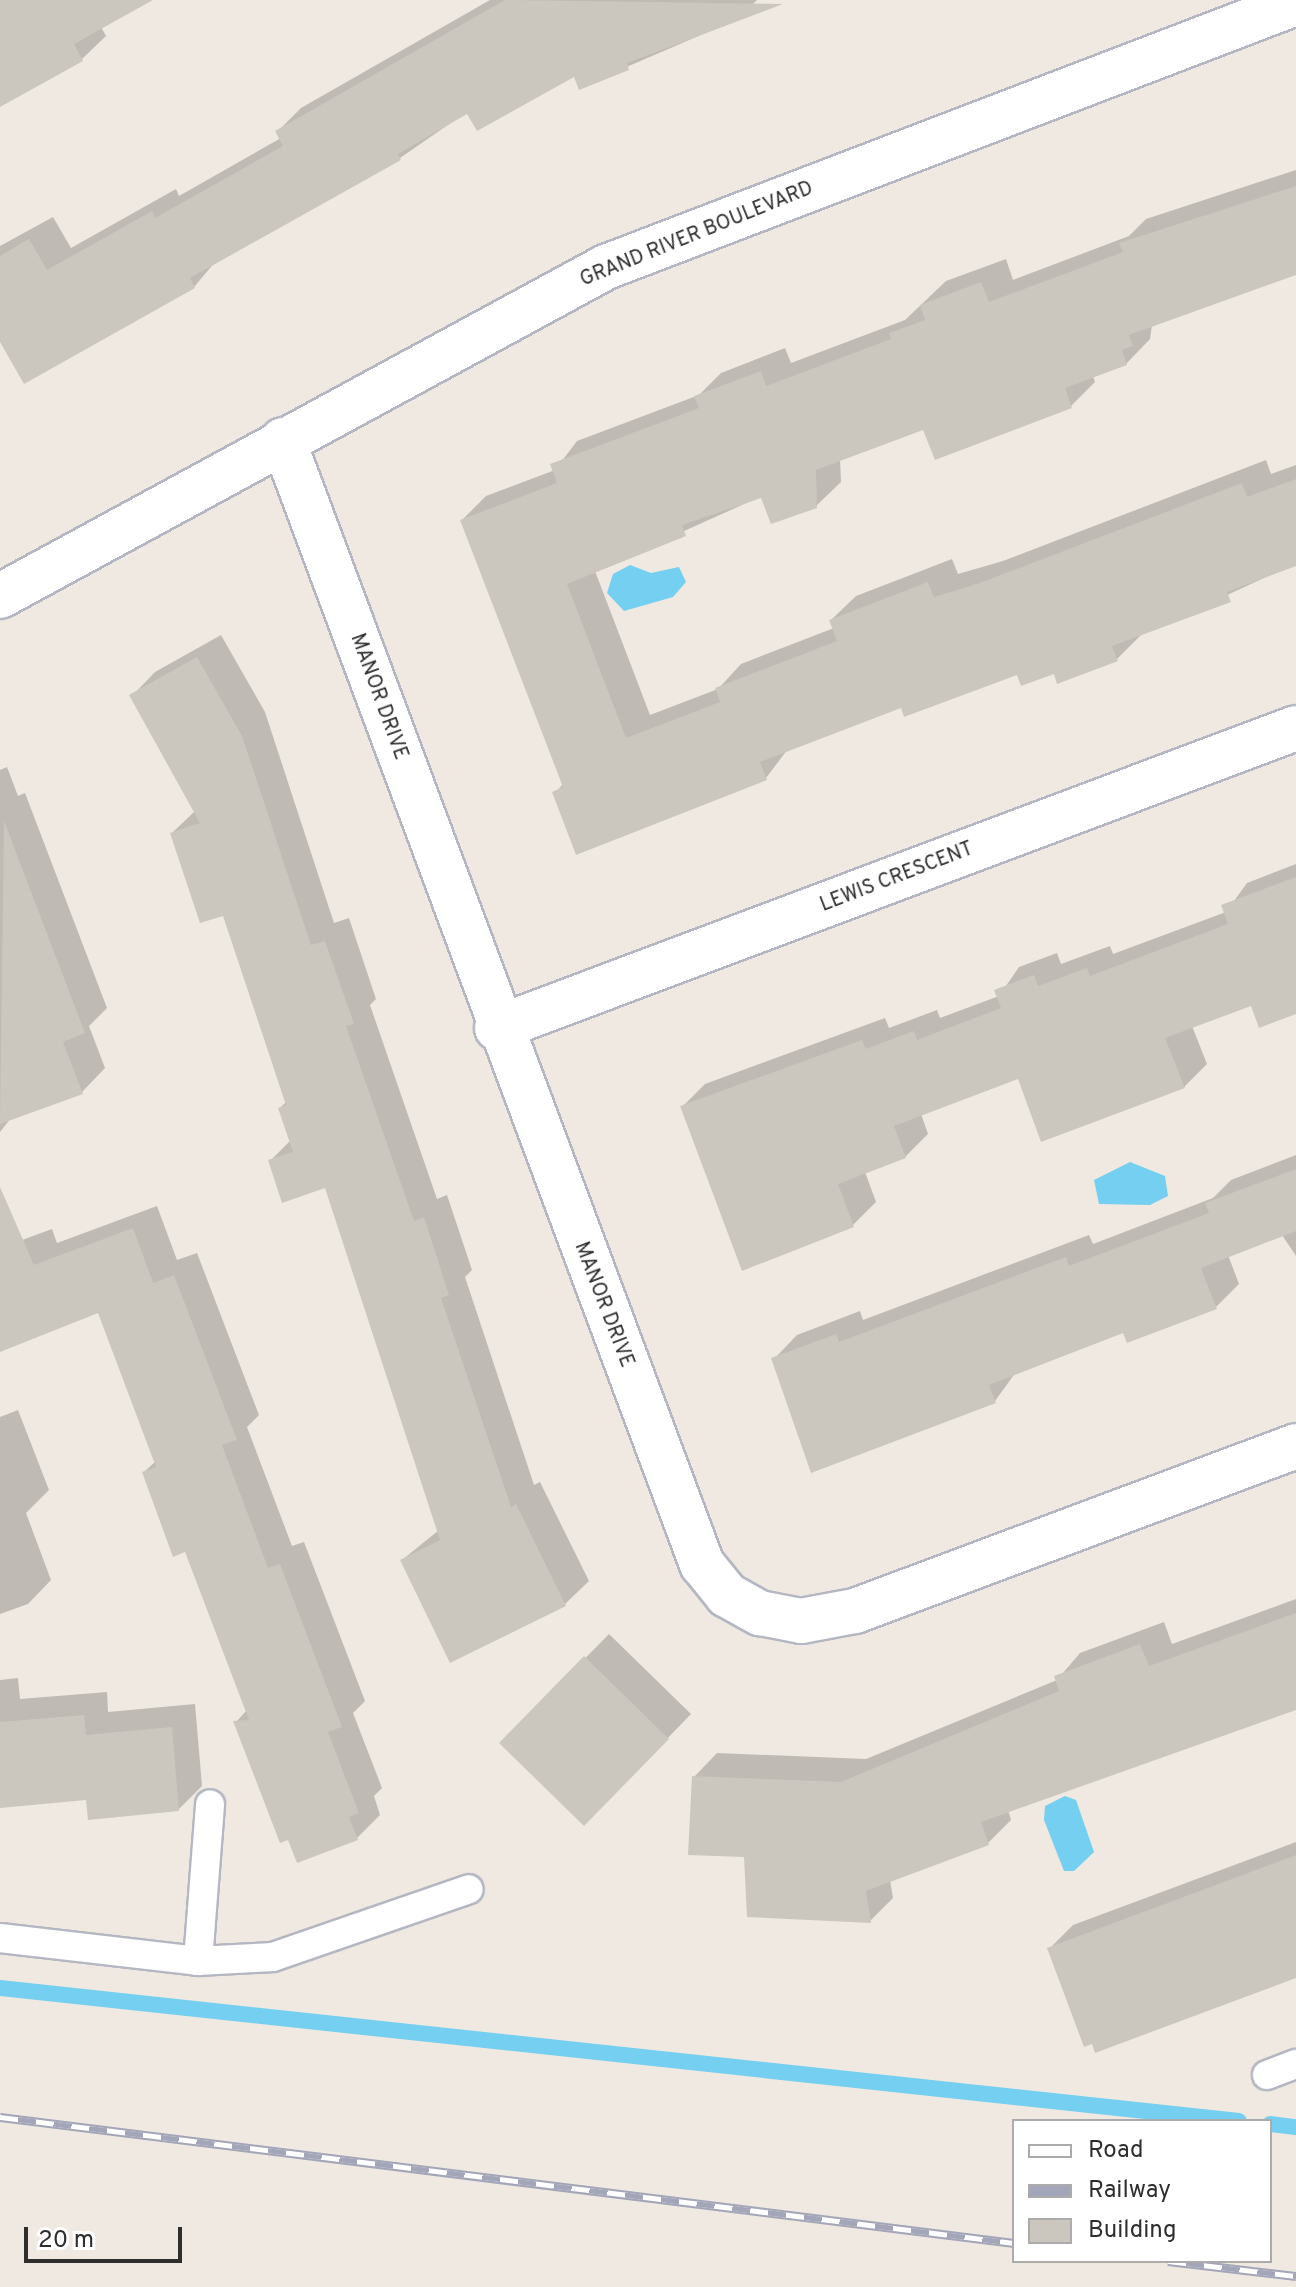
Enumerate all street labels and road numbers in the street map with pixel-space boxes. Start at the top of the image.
street label: GRAND RIVER BOULEVARD [577,177,817,293]
street label: MANOR DRIVE [344,631,412,763]
street label: LEWIS CRESCENT [817,838,977,918]
street label: MANOR DRIVE [568,1239,638,1371]

